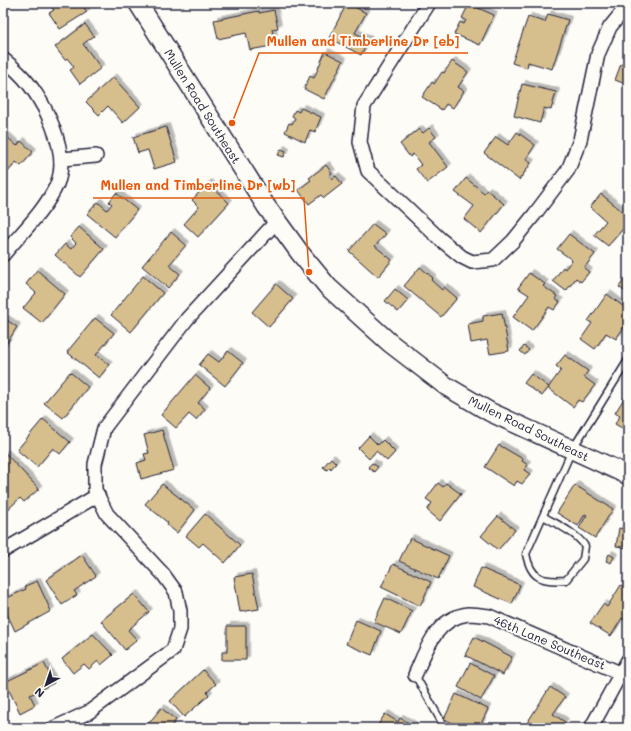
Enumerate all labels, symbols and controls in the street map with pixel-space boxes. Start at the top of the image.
callout: Mullen and Timberline Dr [eb] [259,28,468,53]
text: Mullen and Timberline Dr [eb] [267,32,459,49]
street label: Mullen Road Southeast [161,46,245,166]
callout: Mullen and Timberline Dr [wb] [93,173,304,198]
text: Mullen and Timberline Dr [wb] [100,176,296,193]
street label: Mullen Road Southeast [466,392,592,464]
street label: 46th Lane Southeast [491,611,609,673]
north arrow [26,665,66,705]
text: N [31,685,47,701]

